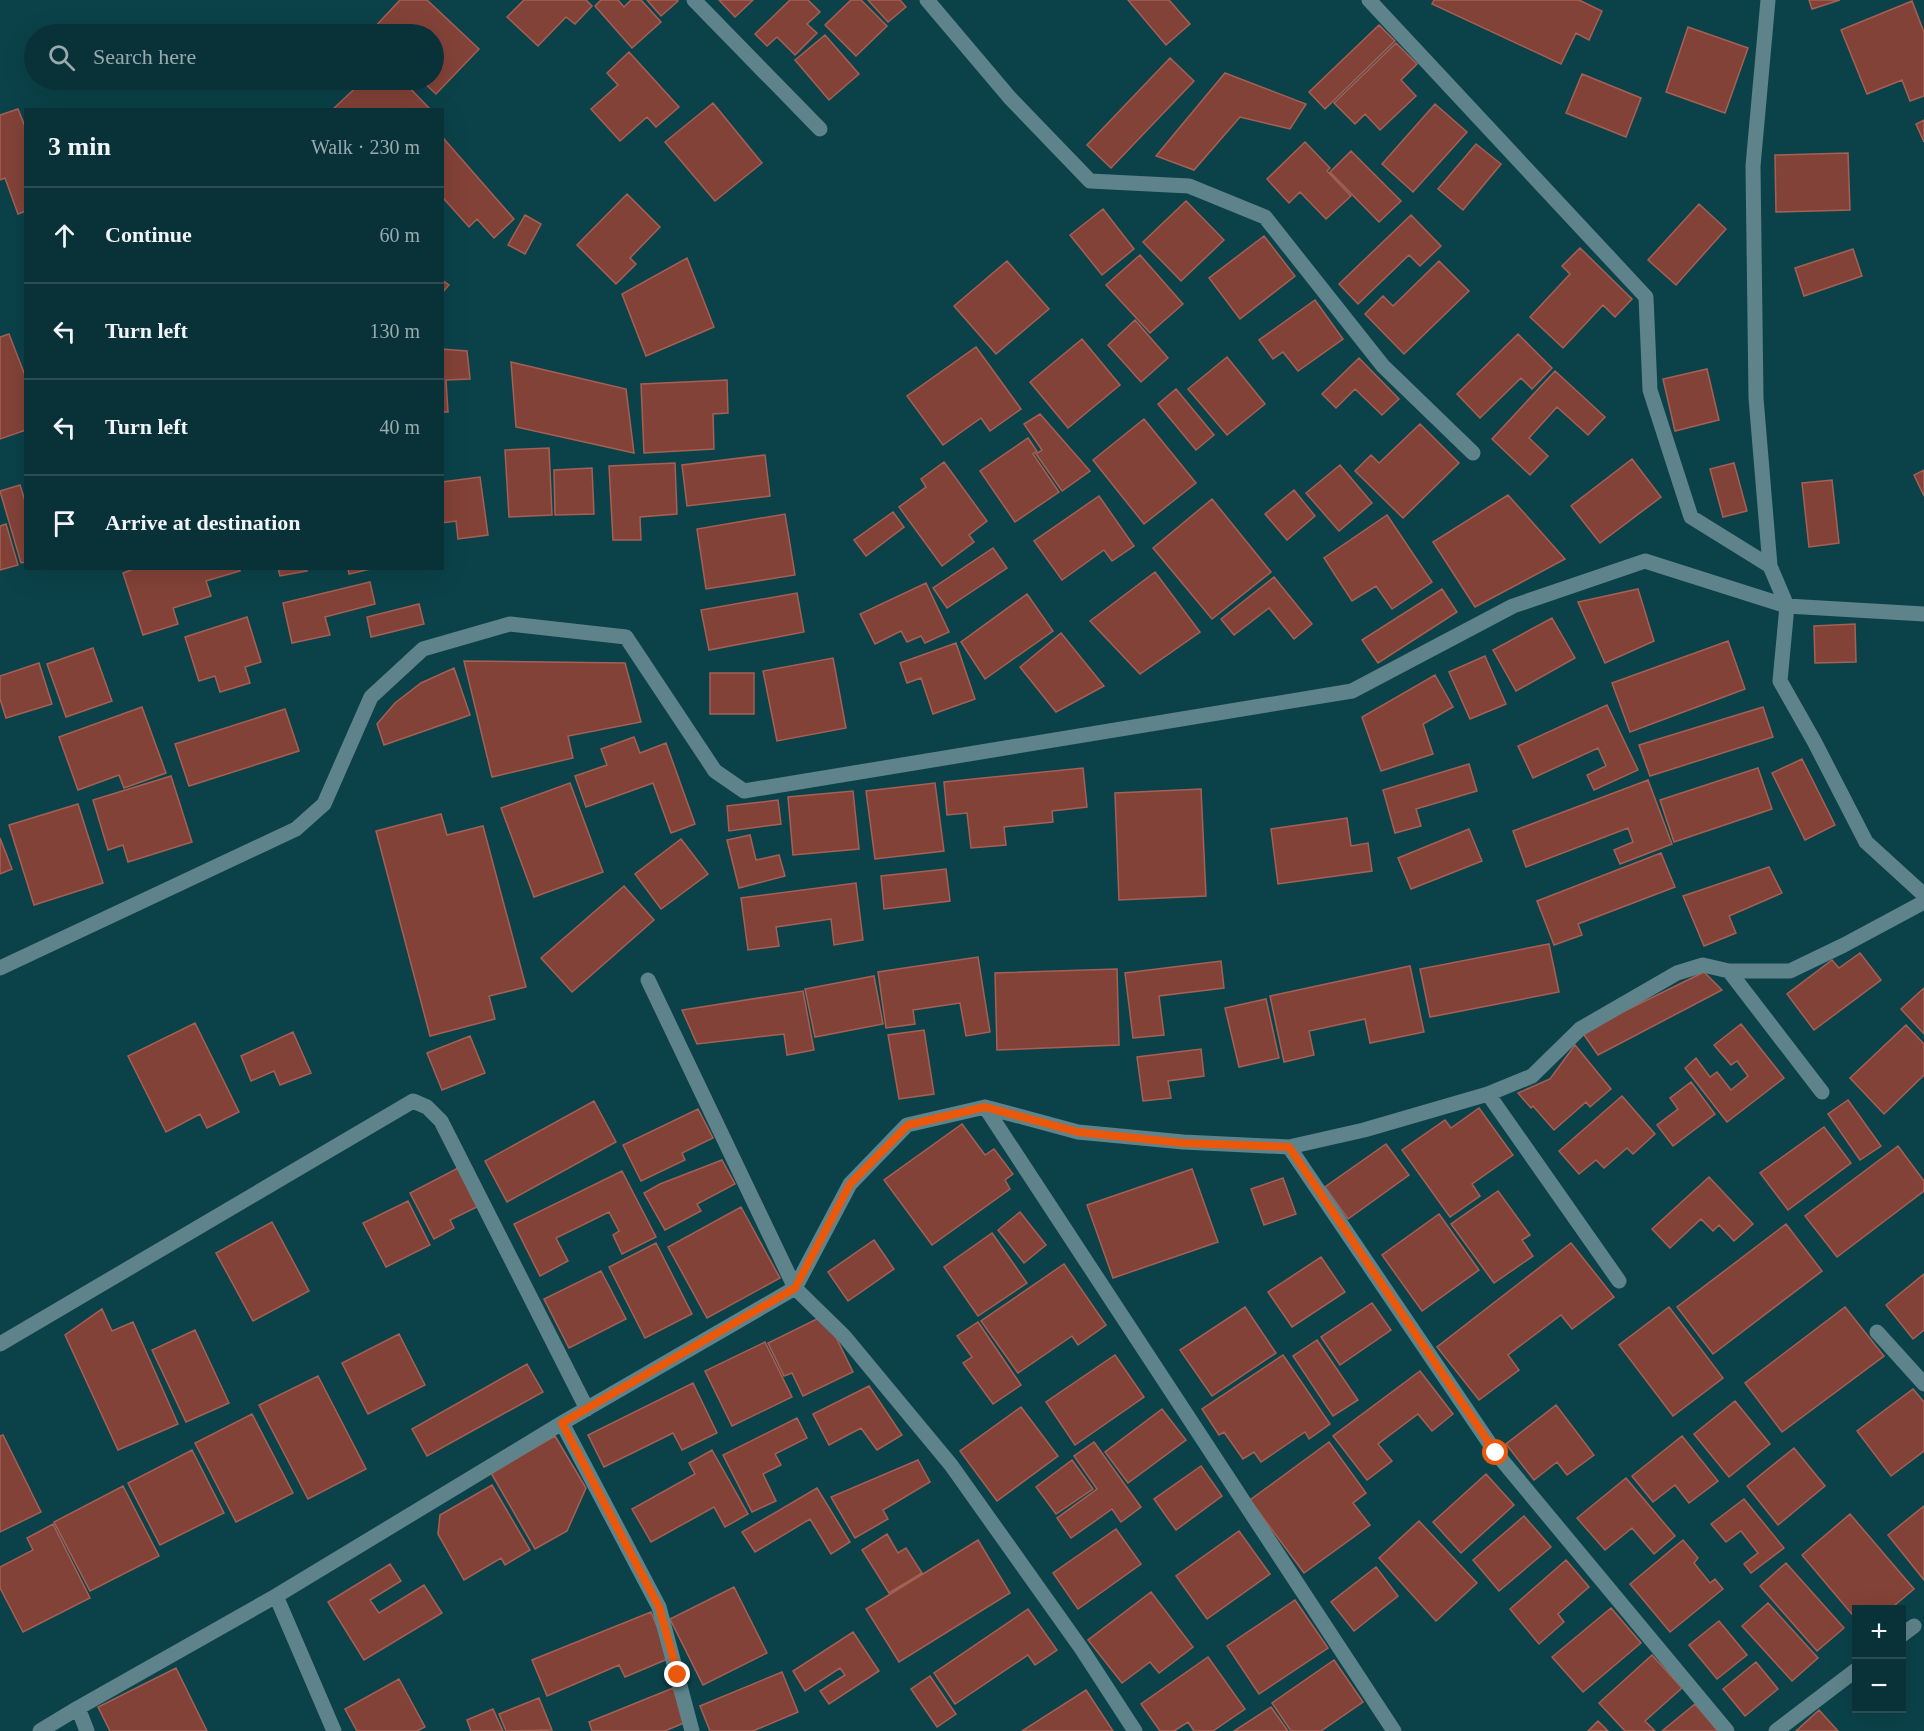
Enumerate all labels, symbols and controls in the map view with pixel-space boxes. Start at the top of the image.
search box [24,24,444,90]
icon: search [45,41,78,74]
text: Search here [93,44,196,69]
text: 3 min [48,132,111,161]
text: Walk · 230 m [311,136,420,158]
icon: ahead [48,219,81,252]
text: Continue [105,222,192,247]
text: 60 m [379,224,420,246]
icon: left [48,315,81,348]
text: Turn left [105,318,188,343]
text: 130 m [369,320,420,342]
icon: left [48,411,81,444]
text: Turn left [105,414,188,439]
text: 40 m [379,416,420,438]
icon: arrive [48,507,81,540]
text: Arrive at destination [105,510,301,535]
route start [1482,1439,1508,1465]
map controls [1852,1605,1906,1713]
button: + [1852,1605,1906,1659]
button: − [1852,1659,1906,1713]
route end [664,1661,690,1687]

